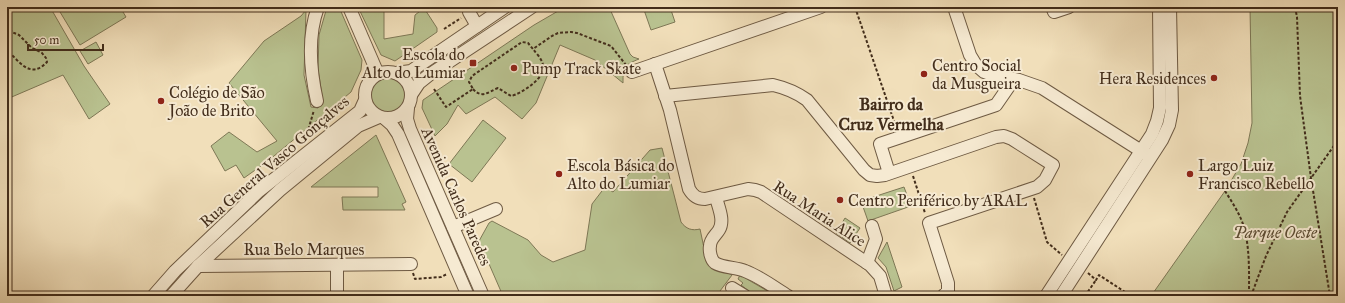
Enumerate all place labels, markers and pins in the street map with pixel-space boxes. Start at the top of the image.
place label: Escola do Alto do Lumiar [361,45,465,82]
place label: Centro Social da Musgueira [932,56,1022,94]
marker: Escola do Alto do Lumiar [468,58,478,68]
place label: Pump Track Skate [522,59,642,78]
marker: Pump Track Skate [509,63,519,73]
marker: Centro Social da Musgueira [919,69,929,79]
place label: Hera Residences [1099,69,1206,88]
marker: Hera Residences [1209,73,1219,83]
place label: Colégio de São João de Brito [167,83,265,121]
marker: Colégio de São João de Brito [156,96,166,106]
place label: Escola Básica do Alto do Lumiar [566,156,674,193]
place label: Largo Luiz Francisco Rebello [1198,156,1314,193]
marker: Escola Básica do Alto do Lumiar [554,169,564,179]
marker: Largo Luiz Francisco Rebello [1185,169,1195,179]
place label: Centro Periférico by ARAL [848,191,1027,210]
marker: Centro Periférico by ARAL [835,195,845,205]

